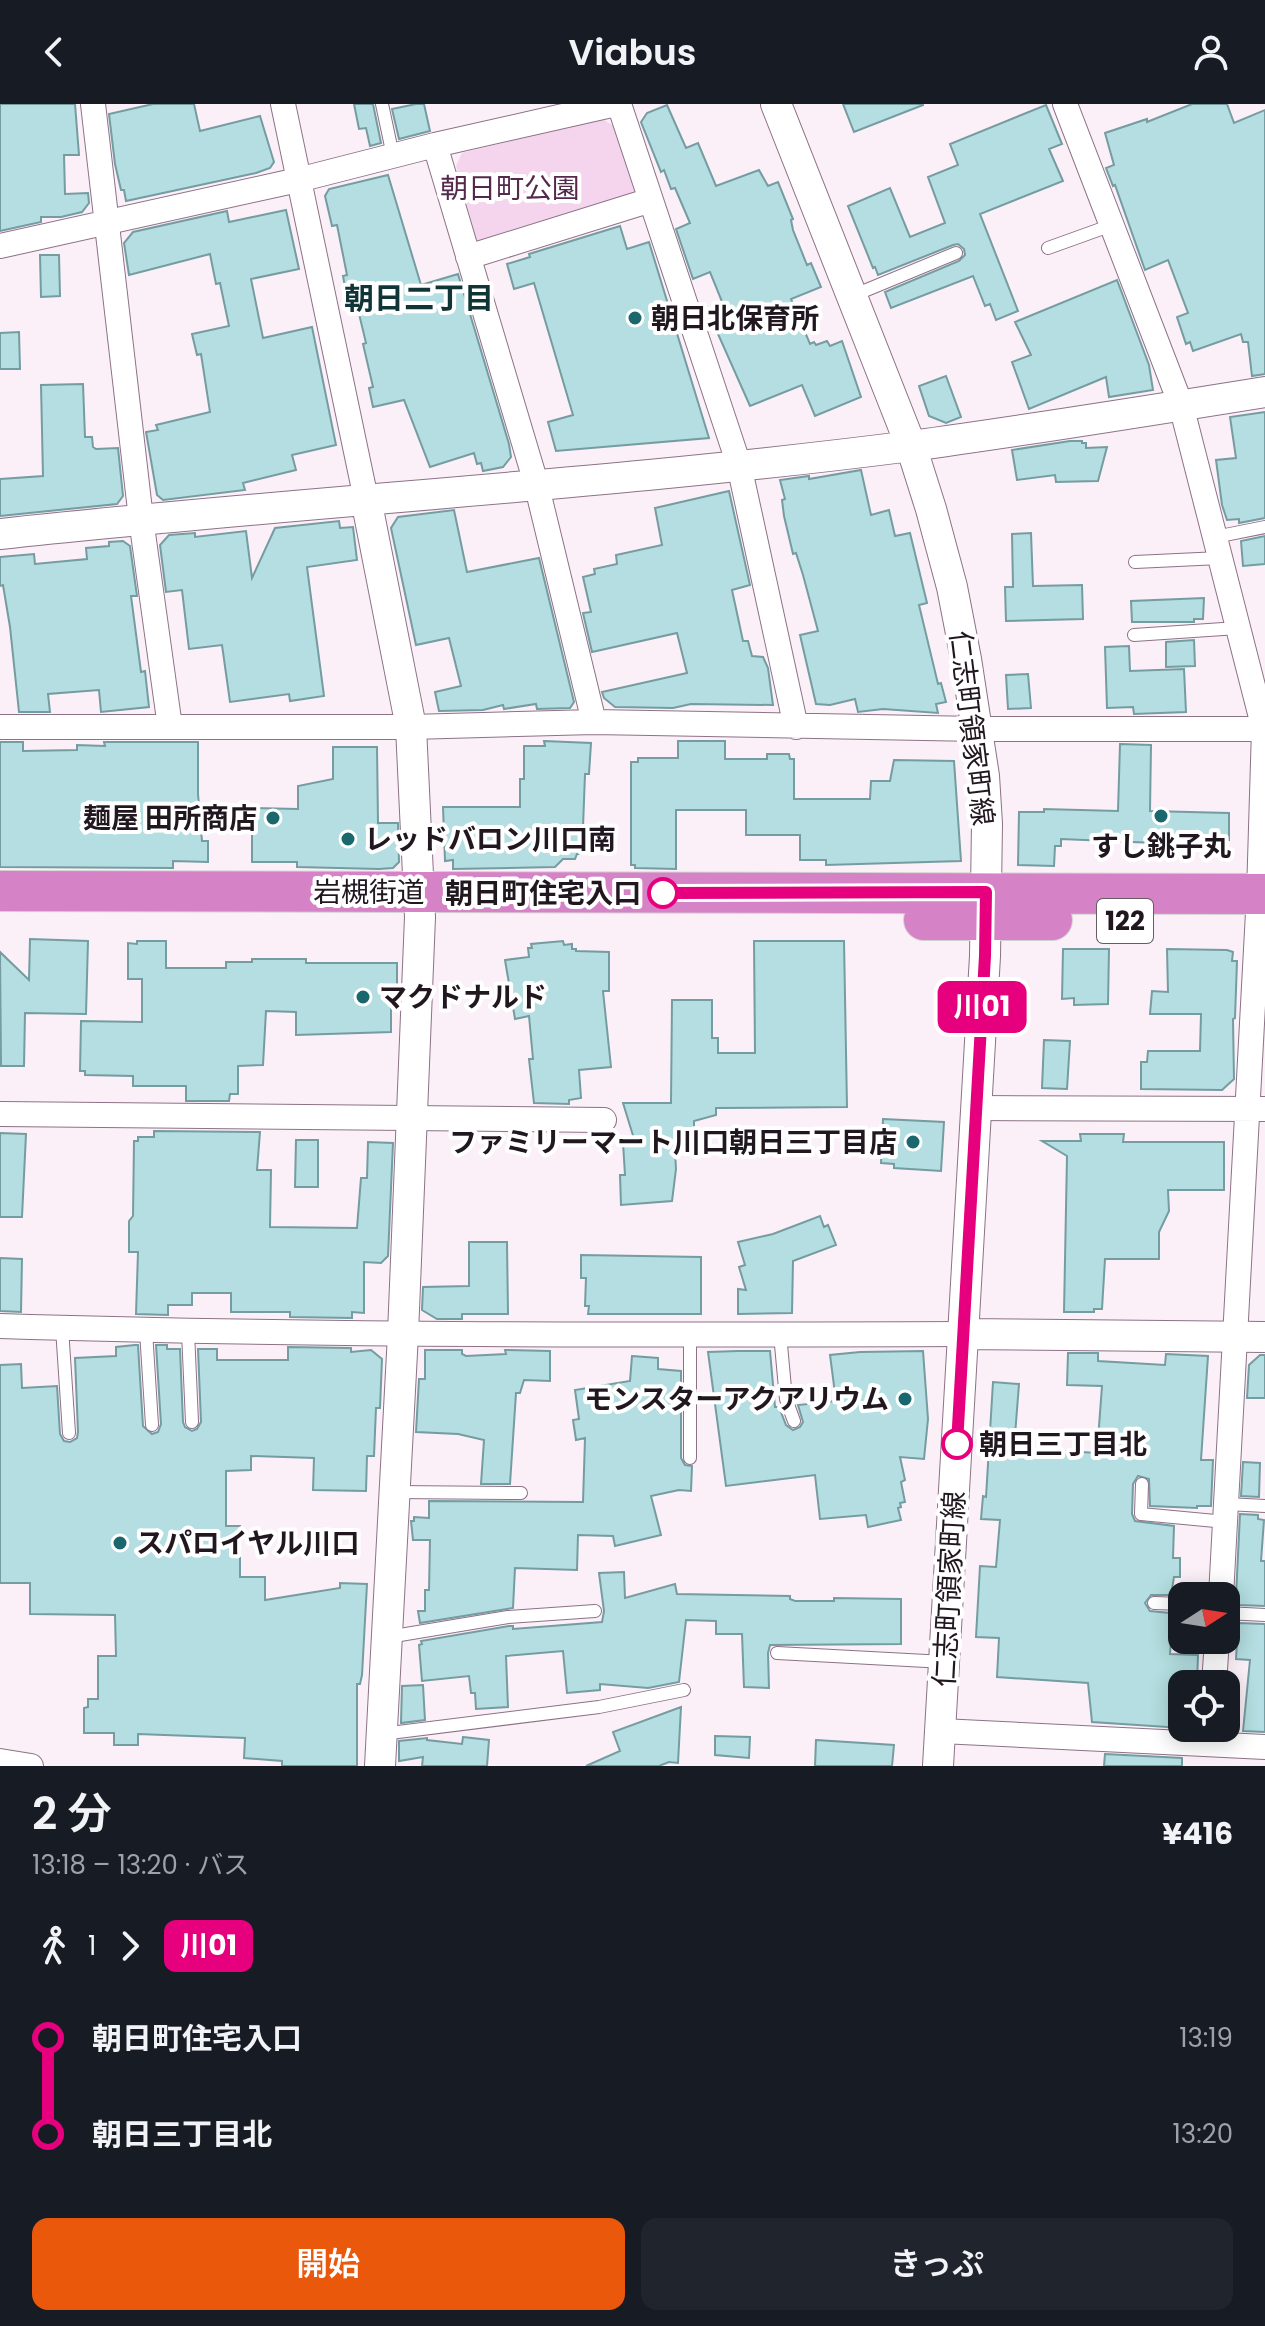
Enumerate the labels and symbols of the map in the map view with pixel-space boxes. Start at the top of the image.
park label: 朝日町公園 [440,169,580,208]
district label: 朝日二丁目 [344,277,494,320]
place label: 朝日北保育所 [651,299,819,338]
marker: 朝日北保育所 [626,309,644,327]
street label: 仁志町領家町線 [940,628,1003,828]
place label: 麺屋 田所商店 [83,799,257,838]
marker: すし銚子丸 [1152,807,1170,825]
marker: 麺屋 田所商店 [264,809,282,827]
place label: レッドバロン川口南 [364,820,616,859]
place label: すし銚子丸 [1091,827,1231,866]
marker: レッドバロン川口南 [339,830,357,848]
street label: 岩槻街道 [313,873,425,912]
place label: 朝日町住宅入口 [445,874,641,913]
marker: 朝日町住宅入口 [648,878,678,908]
road number: 122 [1097,899,1153,943]
place label: マクドナルド [379,978,547,1017]
line badge: 川01 [936,981,1028,1033]
marker: マクドナルド [354,988,372,1006]
place label: ファミリーマート川口朝日三丁目店 [449,1123,897,1162]
marker: ファミリーマート川口朝日三丁目店 [904,1133,922,1151]
place label: モンスターアクアリウム [584,1380,889,1419]
marker: モンスターアクアリウム [896,1390,914,1408]
place label: 朝日三丁目北 [979,1425,1147,1464]
marker: 朝日三丁目北 [942,1429,972,1459]
street label: 仁志町領家町線 [925,1490,974,1688]
place label: スパロイヤル川口 [136,1524,359,1563]
marker: スパロイヤル川口 [111,1534,129,1552]
north arrow [1168,1582,1240,1654]

